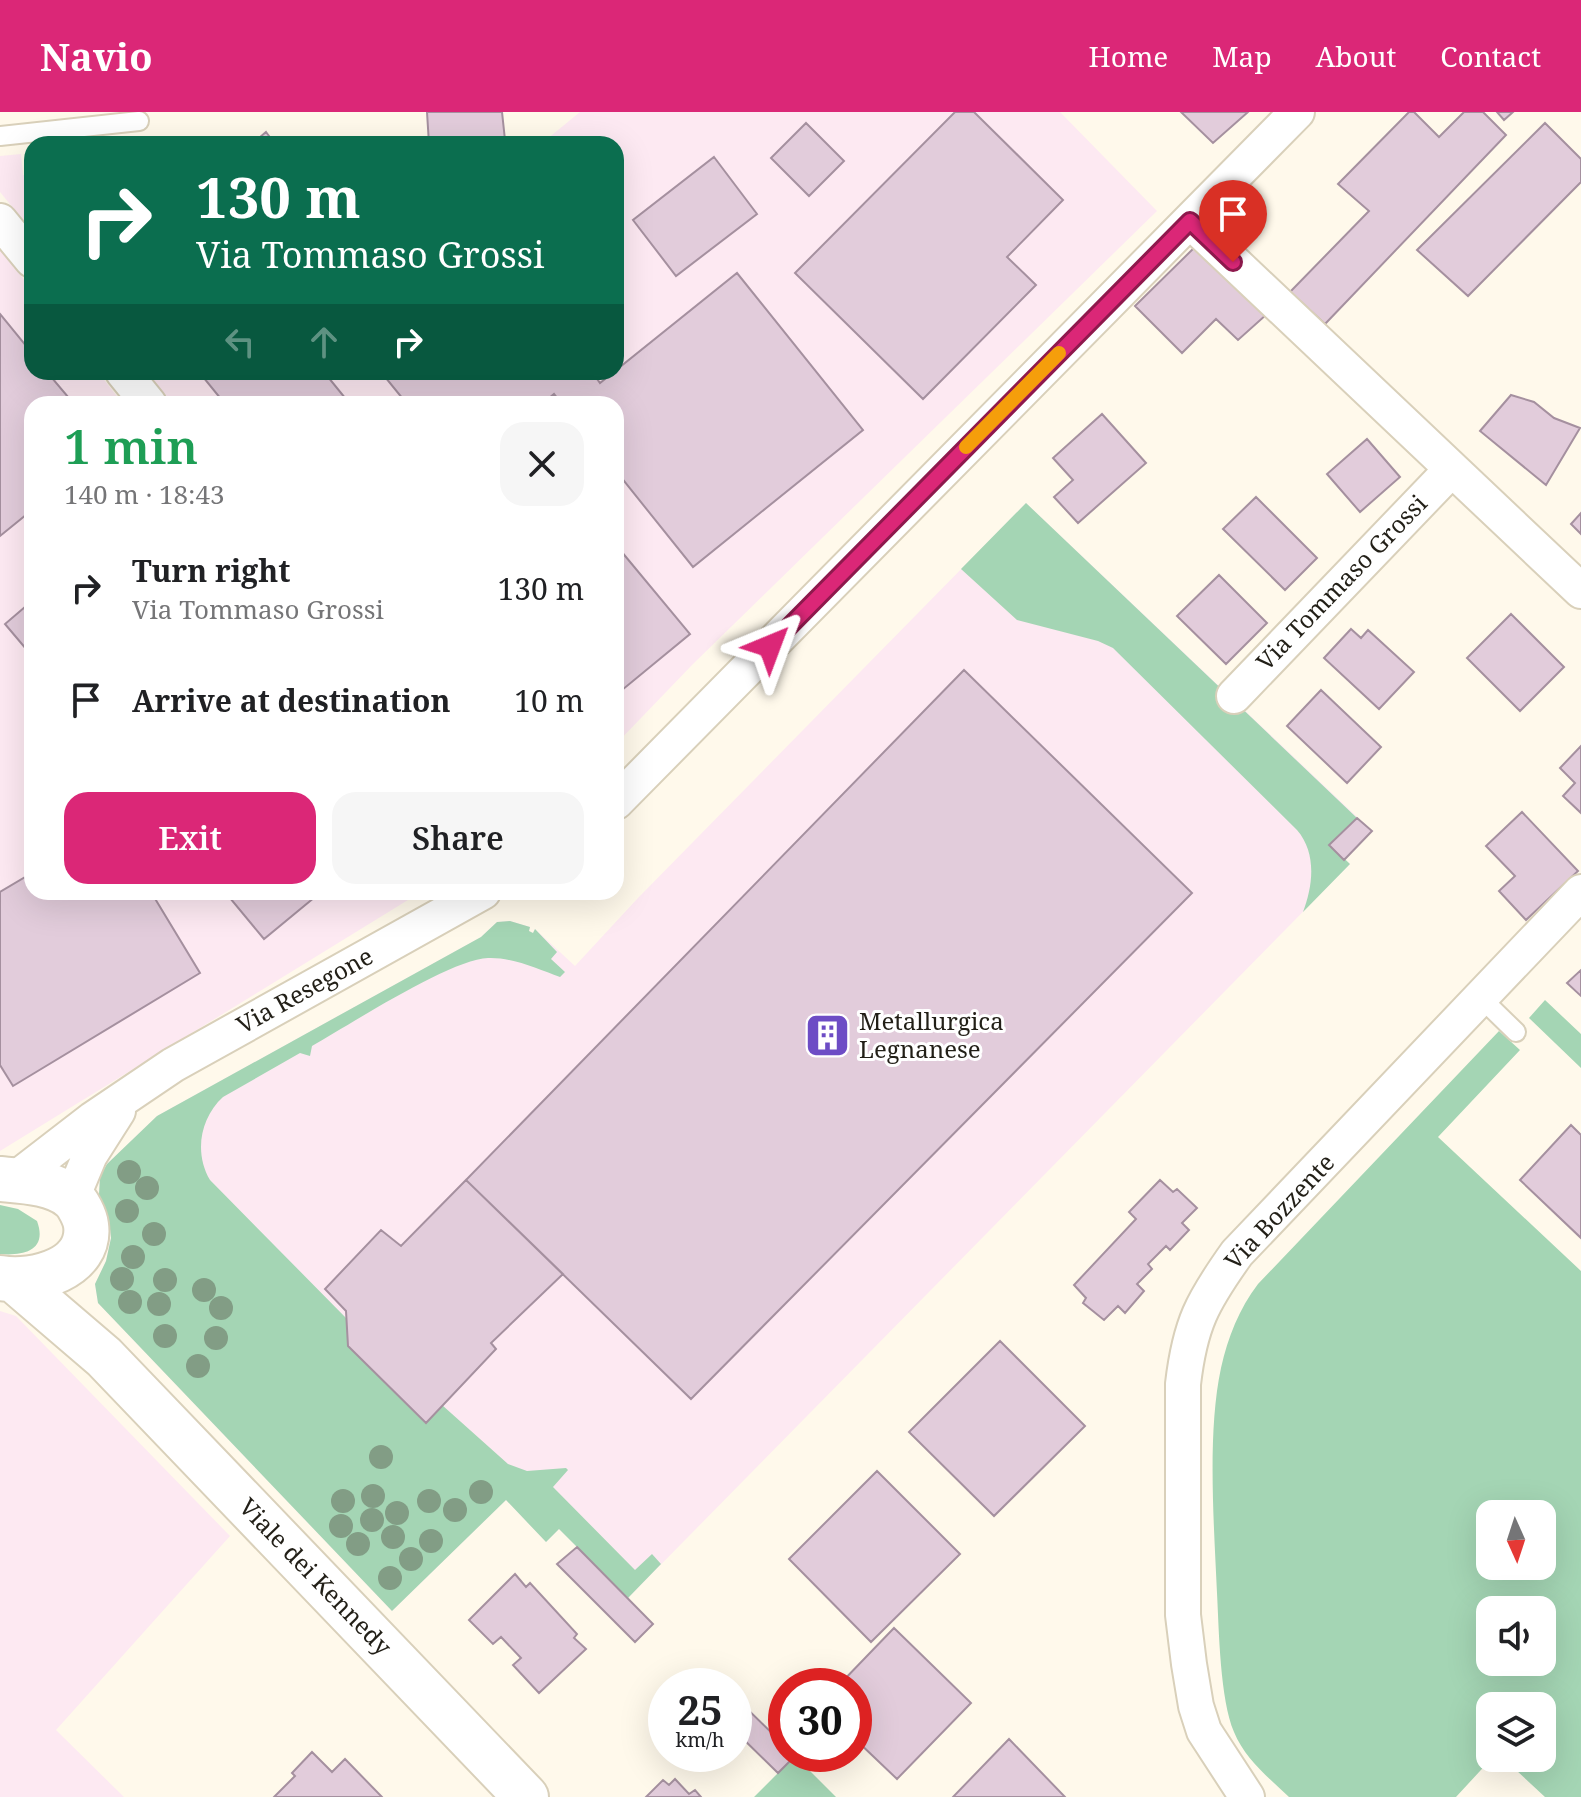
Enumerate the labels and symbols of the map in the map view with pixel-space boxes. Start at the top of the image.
pin [1199,180,1267,262]
street label: Via Tommaso Grossi [1248,487,1434,677]
position arrow [728,604,812,688]
street label: Via Resegone [230,939,378,1041]
place label: Metallurgica Legnanese [859,1004,1004,1065]
building icon: Metallurgica Legnanese [804,1012,852,1060]
street label: Via Bozzente [1217,1146,1341,1276]
street label: Viale dei Kennedy [232,1490,400,1662]
north arrow [1476,1500,1556,1580]
speed limit sign: 30 [768,1668,872,1772]

